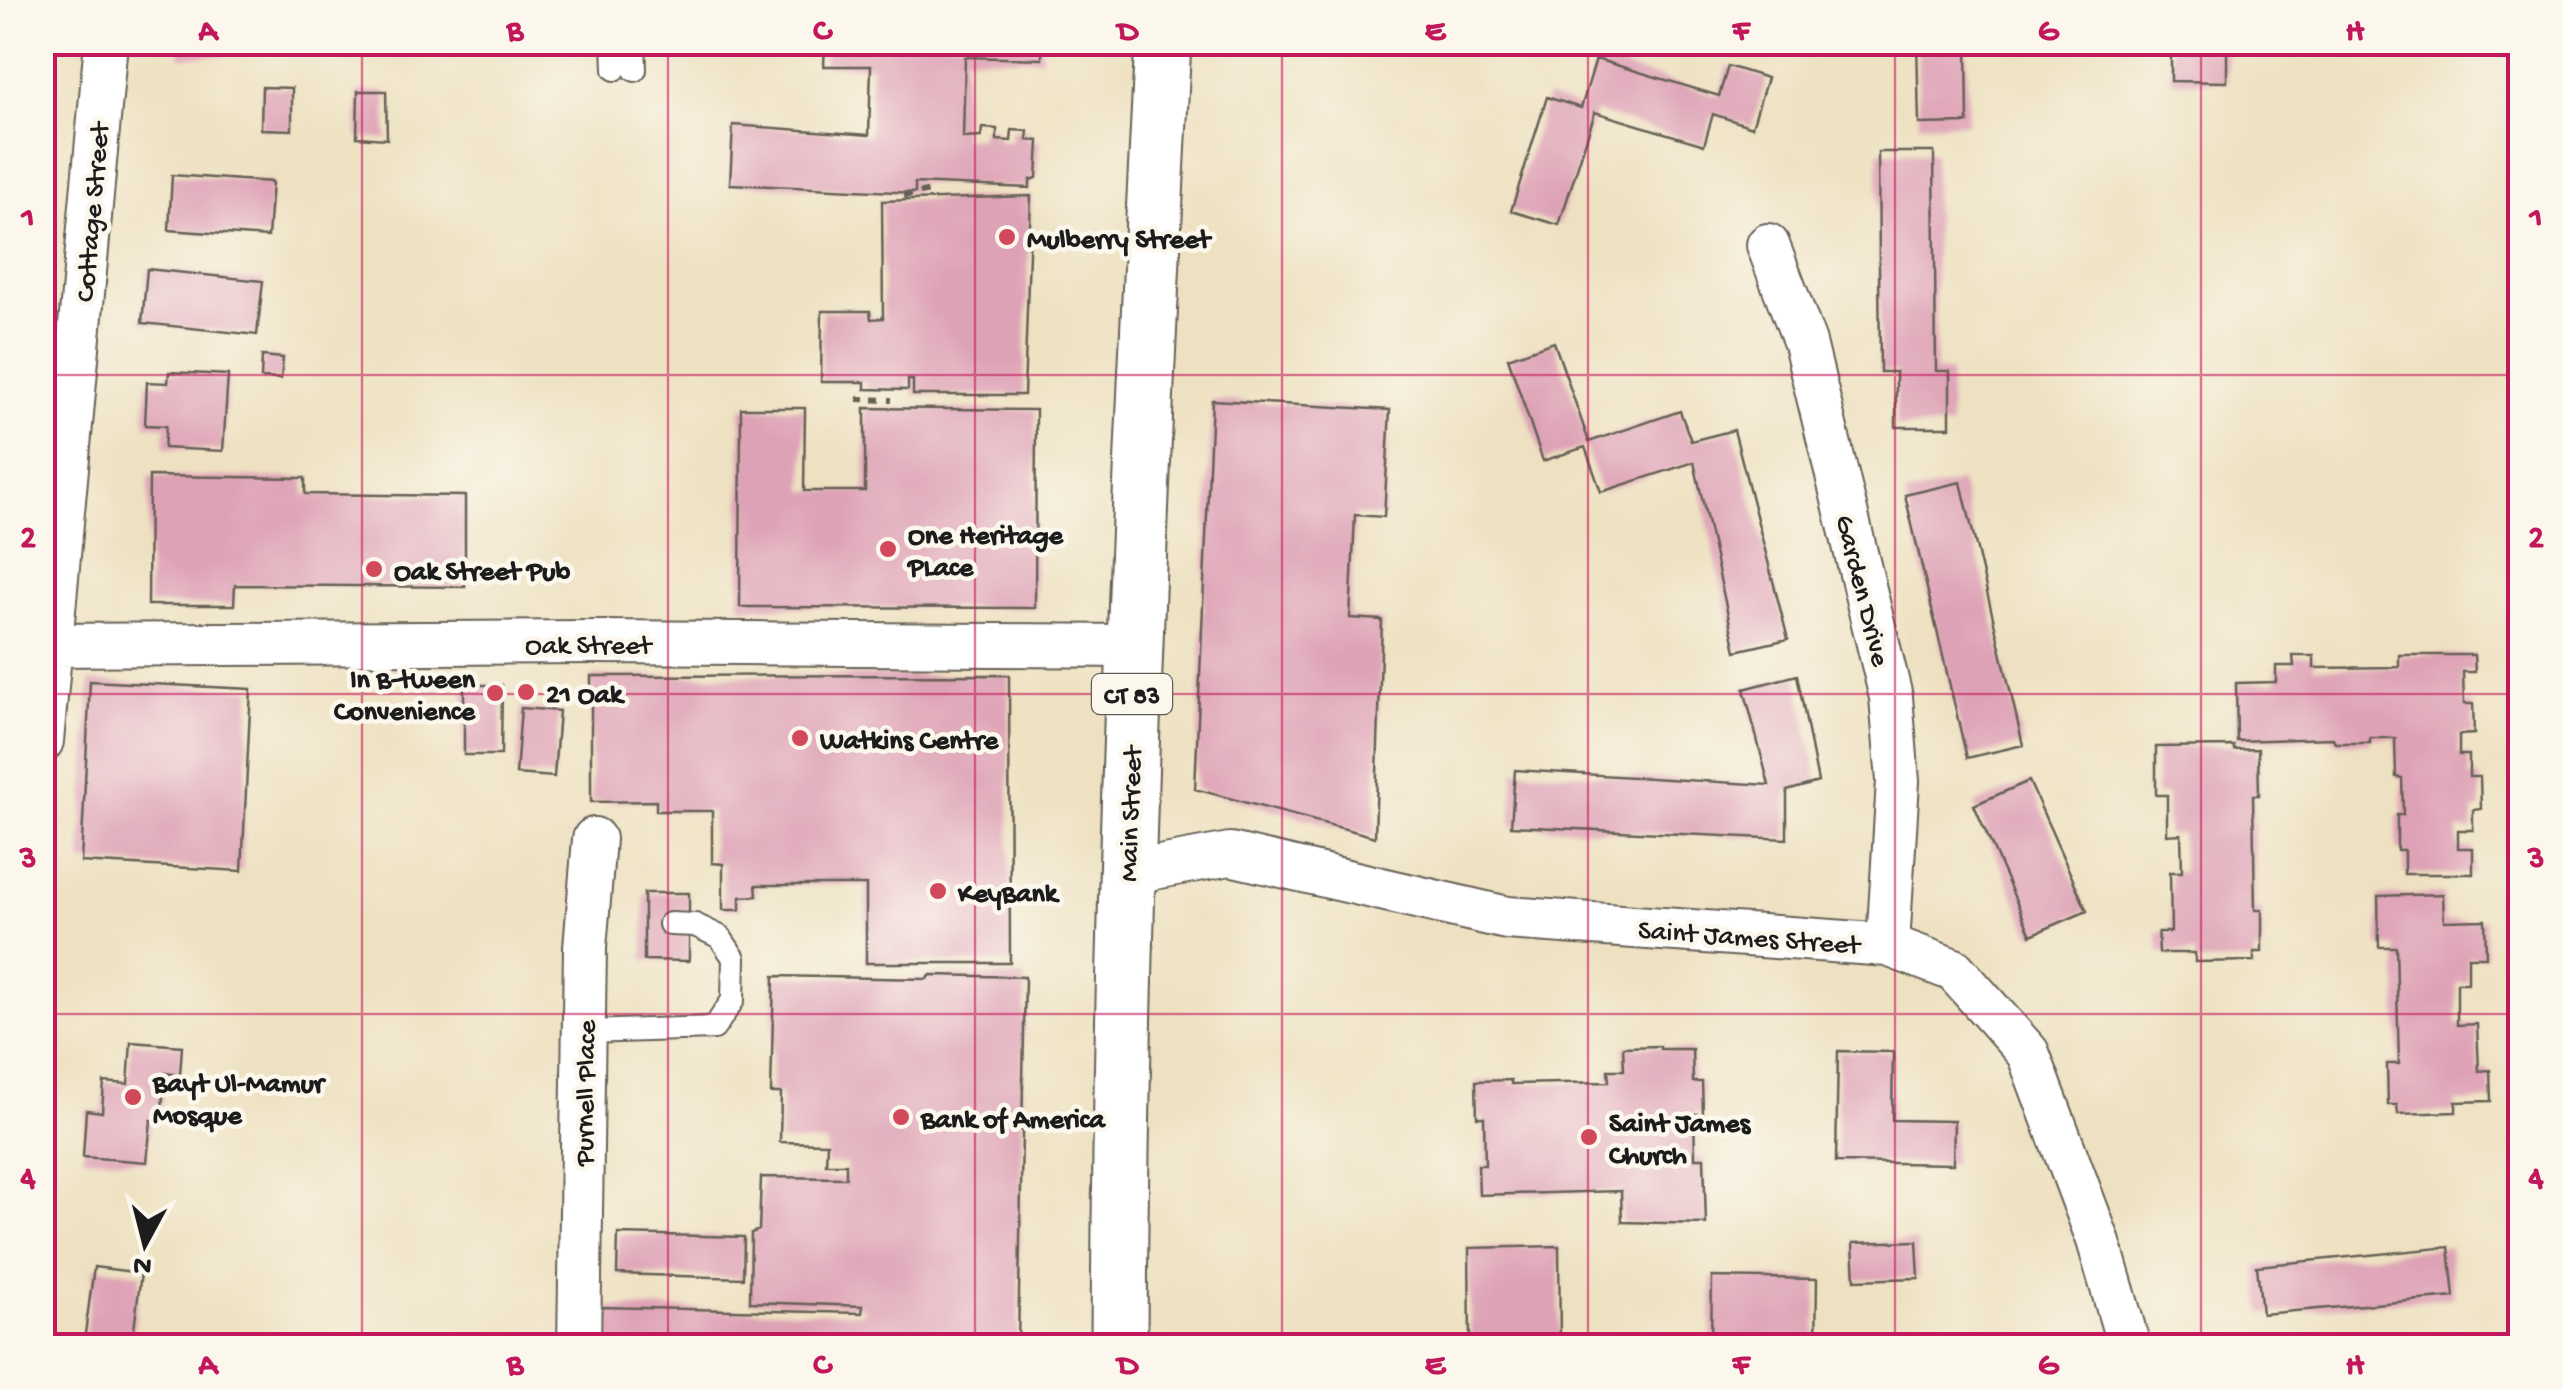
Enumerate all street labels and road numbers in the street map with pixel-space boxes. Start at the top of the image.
street label: Cottage Street [70,119,119,303]
street label: Garden Drive [1826,512,1896,671]
street label: Oak Street [525,631,654,664]
road number: CT 83 [1092,674,1172,714]
street label: Main Street [1114,743,1151,883]
street label: Saint James Street [1637,915,1863,964]
street label: Purnell Place [570,1019,605,1168]

